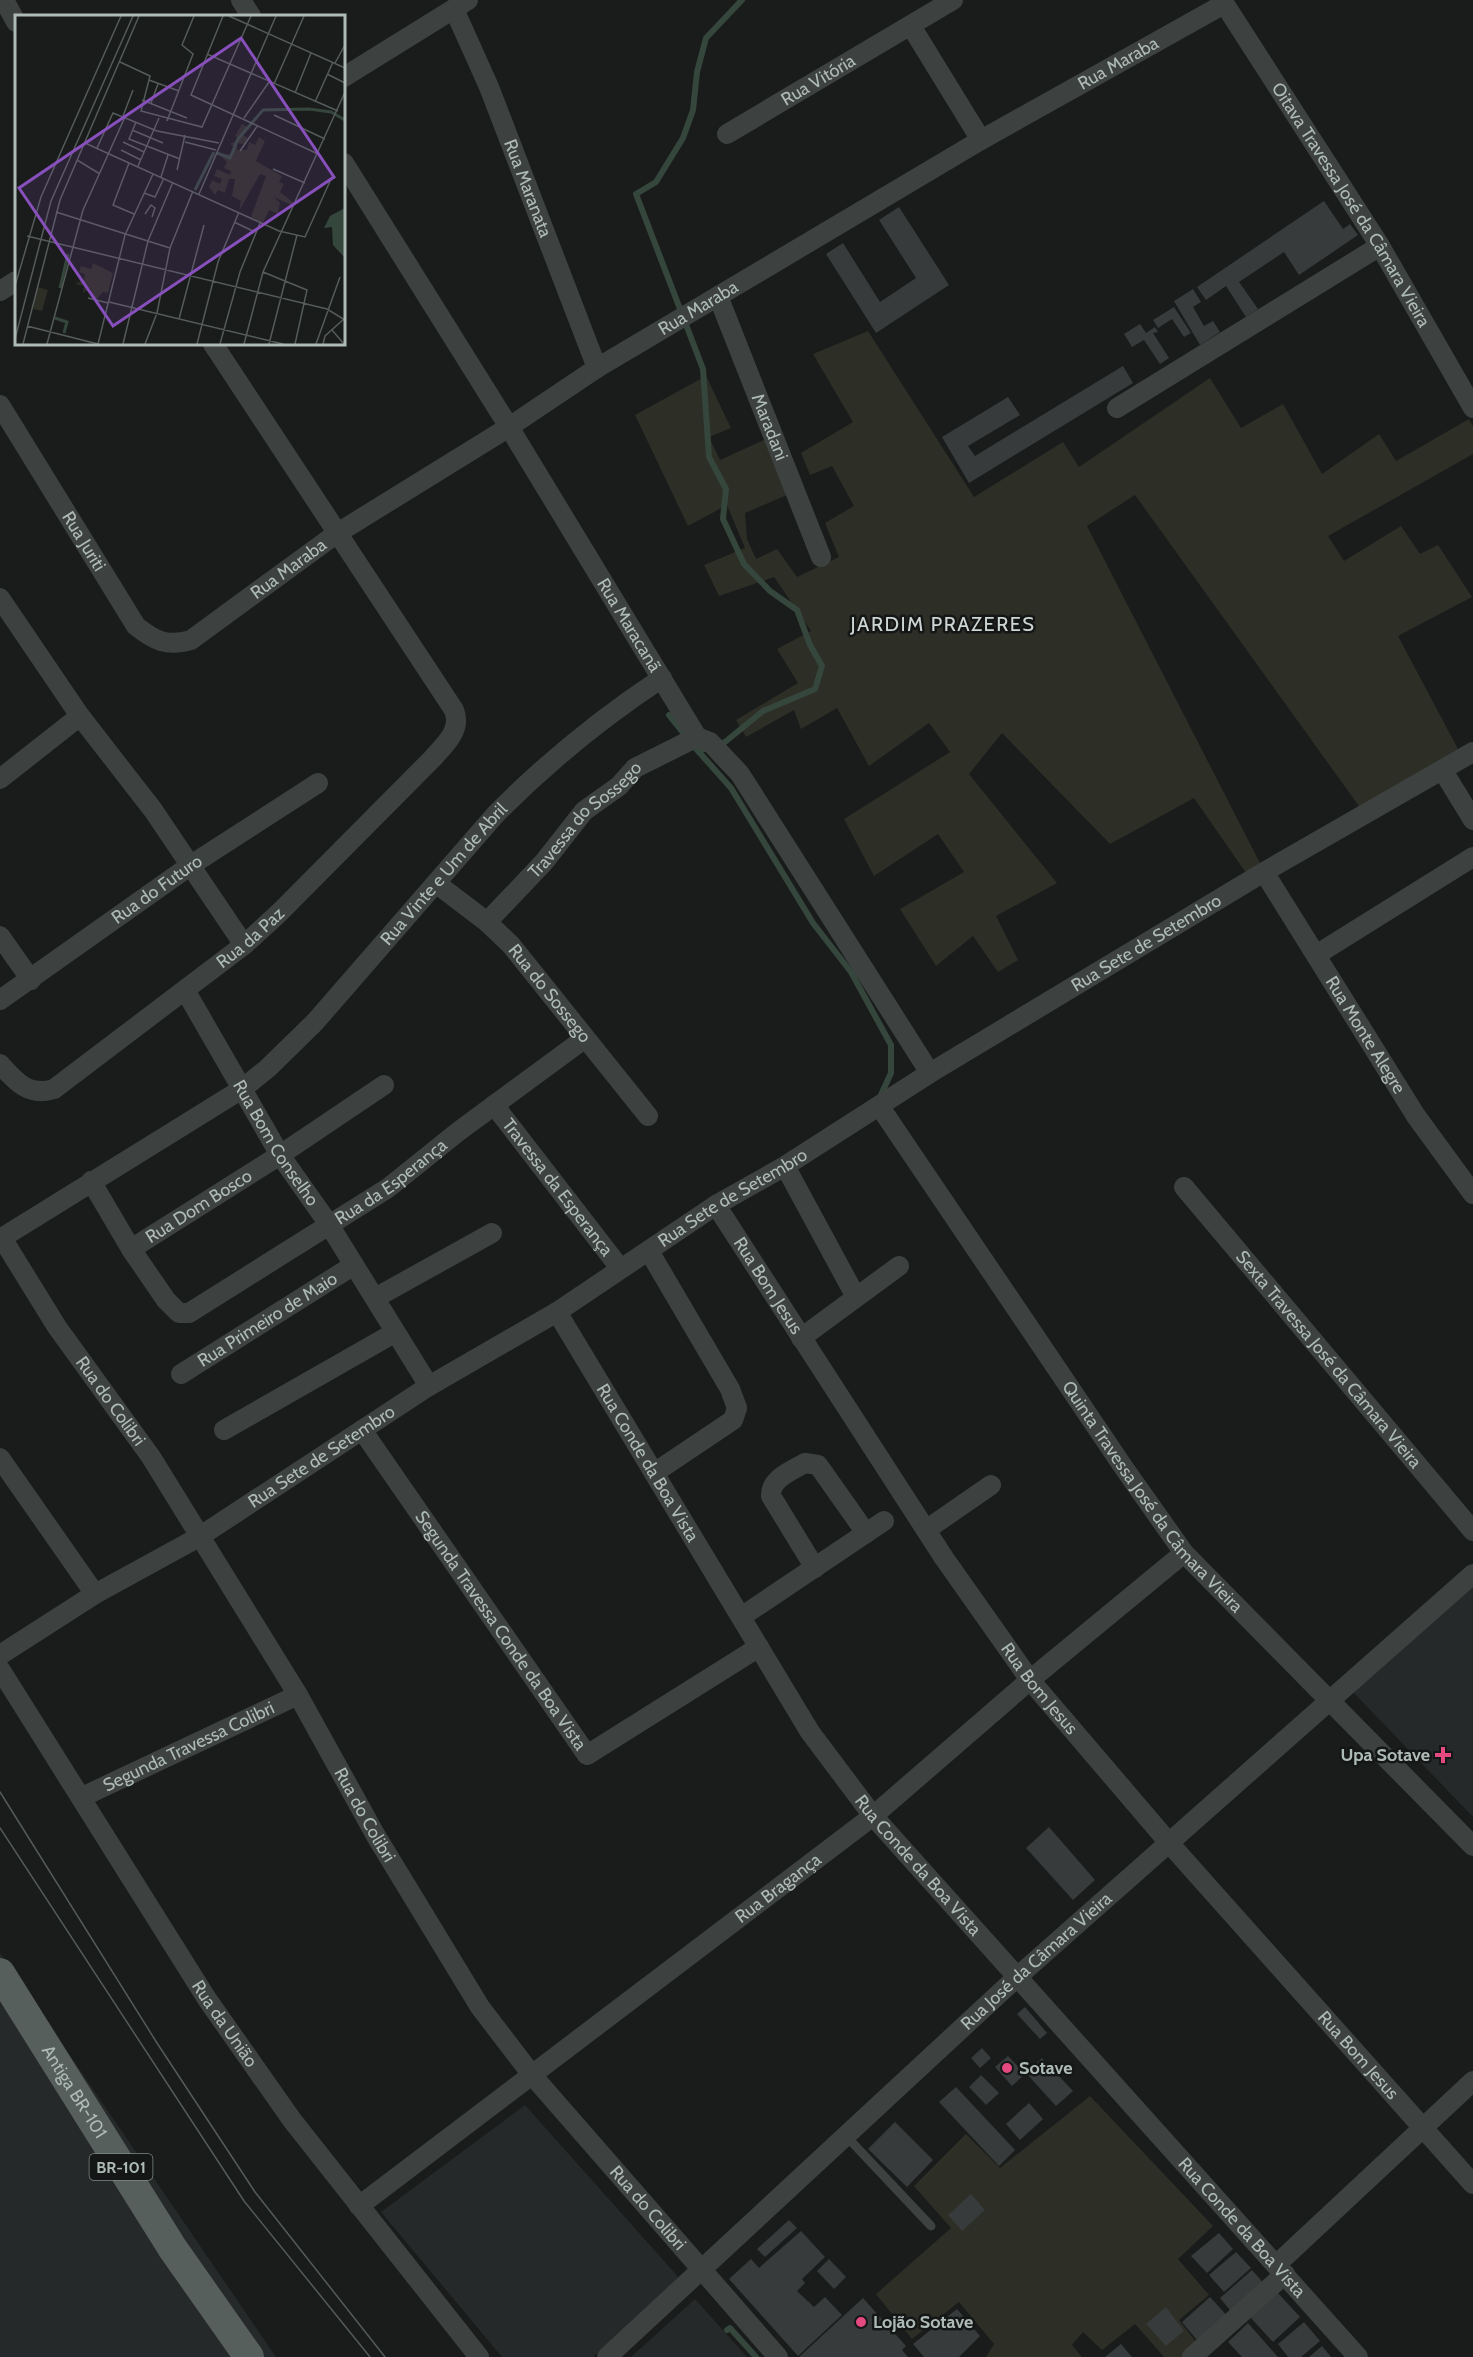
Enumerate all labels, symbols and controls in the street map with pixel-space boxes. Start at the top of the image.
inset map [15,15,345,345]
street label: Rua Maraba [1074,32,1163,95]
street label: Rua Vitória [777,49,860,110]
street label: Oitava Travessa José da Câmara Vieira [1267,78,1435,331]
street label: Rua Maranata [499,136,557,241]
street label: Rua Maraba [654,276,742,340]
street label: Maradani [747,391,793,464]
street label: Rua Juriti [57,507,111,575]
street label: Rua Maraba [246,533,331,604]
street label: Rua Maracanã [592,574,666,676]
district label: JARDIM PRAZERES [850,612,1035,636]
street label: Travessa do Sossego [524,757,646,883]
street label: Rua Vinte e Um de Abril [376,798,512,950]
street label: Rua do Futuro [107,850,206,929]
street label: Rua Sete de Setembro [1067,889,1225,996]
street label: Rua da Paz [212,902,289,973]
street label: Rua do Sossego [504,940,596,1047]
street label: Rua Monte Alegre [1321,972,1410,1098]
street label: Rua Bom Conselho [228,1076,324,1210]
street label: Travessa da Esperança [498,1114,618,1261]
street label: Rua da Esperança [331,1134,452,1230]
street label: Rua Sete de Setembro [654,1144,811,1252]
street label: Rua Dom Bosco [141,1165,256,1248]
street label: Rua Bom Jesus [729,1233,807,1338]
street label: Sexta Travessa José da Câmara Vieira [1231,1246,1427,1473]
street label: Rua Primeiro de Maio [193,1267,341,1372]
street label: Rua do Colibri [71,1352,150,1450]
street label: Quinta Travessa José da Câmara Vieira [1057,1377,1248,1617]
street label: Rua Conde da Boa Vista [592,1380,704,1546]
street label: Rua Sete de Setembro [244,1400,399,1513]
street label: Segunda Travessa Conde da Boa Vista [410,1507,592,1755]
street label: Rua Bom Jesus [996,1638,1083,1739]
street label: Segunda Travessa Colibri [100,1697,278,1796]
place label: Upa Sotave [1341,1744,1430,1766]
marker: Upa Sotave [1434,1746,1452,1764]
street label: Rua do Colibri [329,1764,400,1866]
street label: Rua Conde da Boa Vista [850,1790,986,1941]
street label: Rua Bragança [731,1848,826,1928]
street label: Rua José da Câmara Vieira [956,1887,1117,2035]
street label: Rua da União [187,1976,262,2072]
street label: Rua Bom Jesus [1313,2006,1403,2104]
street label: Antiga BR-101 [37,2041,112,2142]
place label: Sotave [1019,2057,1072,2079]
marker: Sotave [1000,2061,1014,2075]
street label: Rua Conde da Boa Vista [1173,2153,1311,2302]
road number: BR-101 [90,2154,152,2180]
street label: Rua do Colibri [605,2161,691,2255]
place label: Lojão Sotave [873,2311,973,2333]
marker: Lojão Sotave [854,2315,868,2329]

